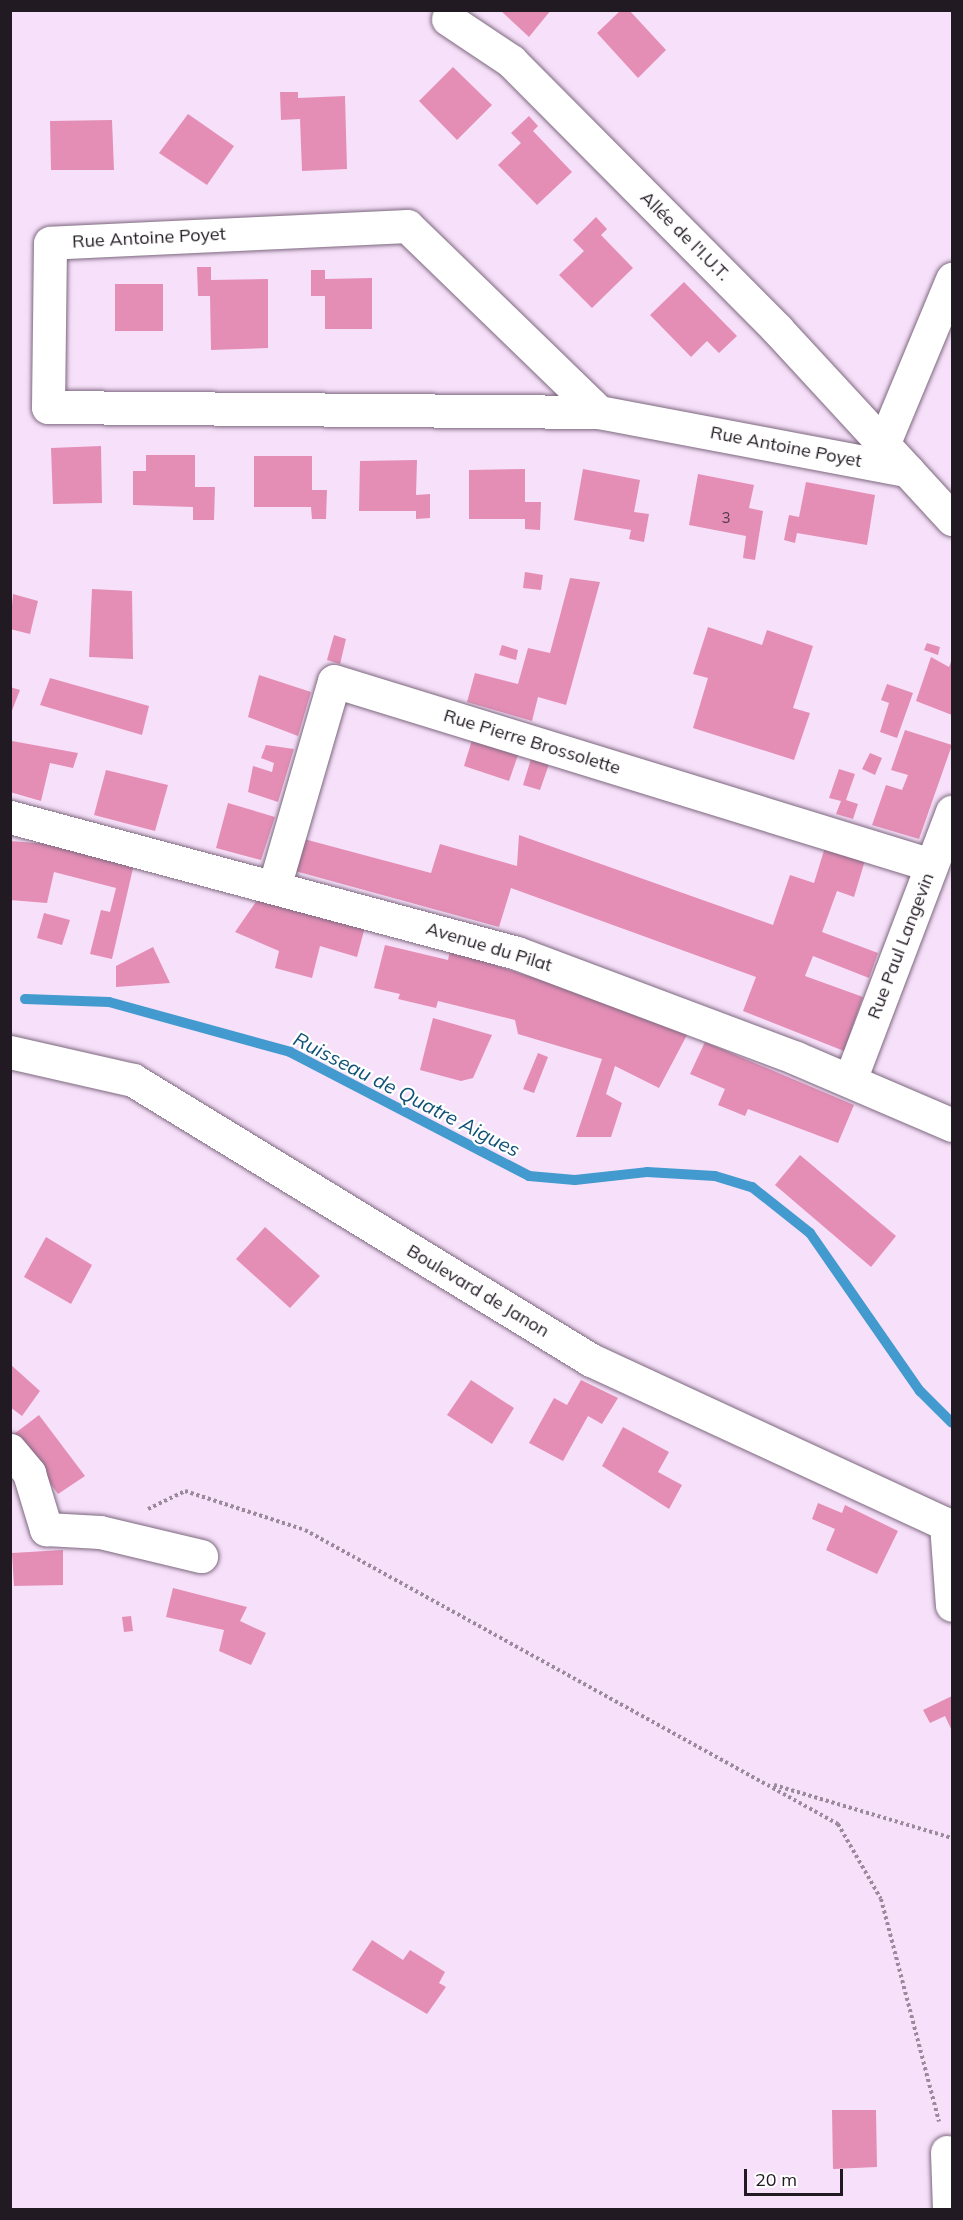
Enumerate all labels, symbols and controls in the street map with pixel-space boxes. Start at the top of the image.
street label: Allée de l'I.U.T. [636,187,734,285]
street label: Rue Antoine Poyet [72,223,226,253]
street label: Rue Antoine Poyet [708,422,864,472]
house number: 3 [722,509,730,527]
street label: Rue Pierre Brossolette [441,705,623,779]
street label: Rue Paul Langevin [863,870,939,1022]
street label: Avenue du Pilat [423,918,555,976]
water label: Ruisseau de Quatre Aigues [290,1026,524,1162]
street label: Boulevard de Janon [403,1240,553,1342]
scale bar [747,2157,846,2195]
text: 20 m [755,2168,797,2191]

